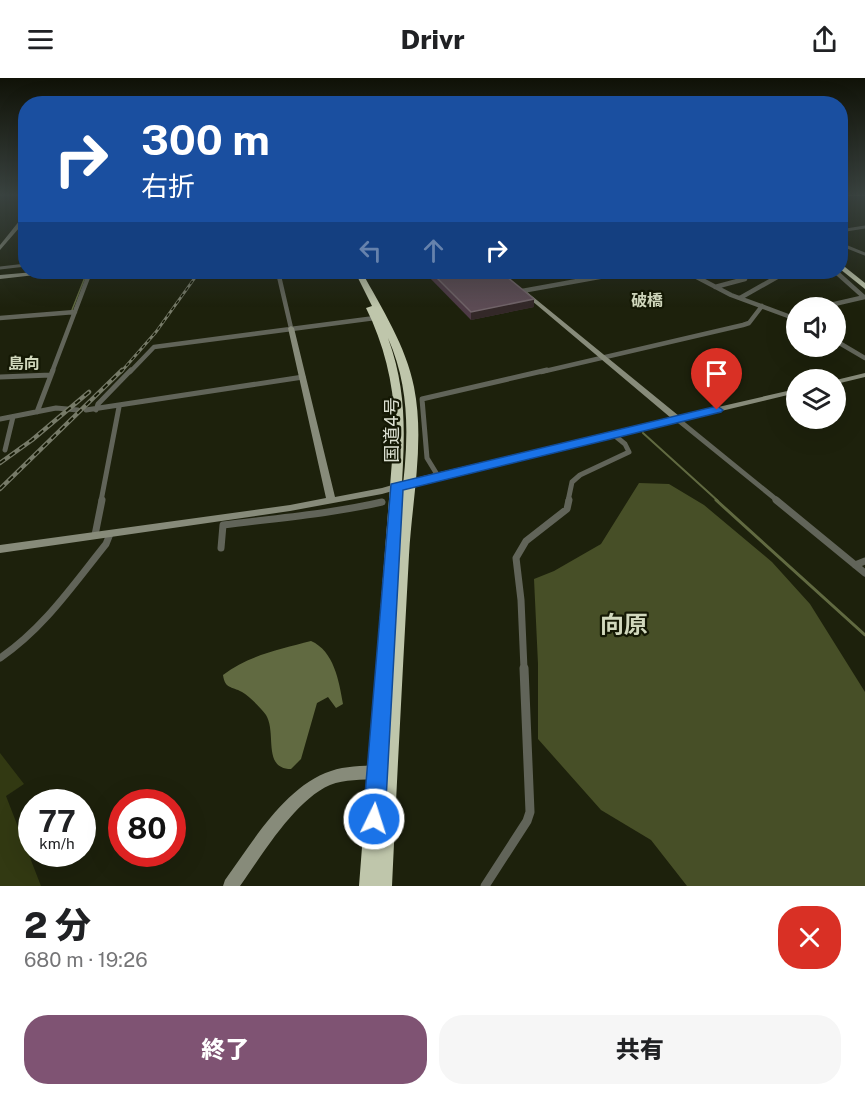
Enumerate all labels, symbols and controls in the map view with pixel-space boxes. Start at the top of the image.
icon: menu [24,23,57,56]
text: Drivr [400,23,465,55]
icon: share [808,23,841,56]
text: 300 m [141,115,270,164]
icon: right [42,120,120,198]
text: 右折 [141,170,195,202]
icon: left [354,234,387,267]
icon: ahead [417,234,450,267]
icon: right [480,234,513,267]
district label: 破橋 [631,291,663,310]
map controls [786,297,846,429]
button: sound [786,297,846,357]
pin [691,348,742,410]
district label: 島向 [8,354,40,373]
icon: arrive [700,357,733,390]
button: layers [786,369,846,429]
street label: 国道4号 [381,397,402,463]
district label: 向原 [600,610,648,638]
position arrow [342,787,406,851]
speed limit sign: 80 [108,789,186,867]
text: 77 [38,803,76,839]
text: km/h [39,835,75,852]
text: 2 分 [24,904,91,946]
button: close [778,906,841,969]
text: 680 m · 19:26 [24,948,148,972]
button: 終了 [24,1015,427,1084]
button: 共有 [439,1015,841,1084]

